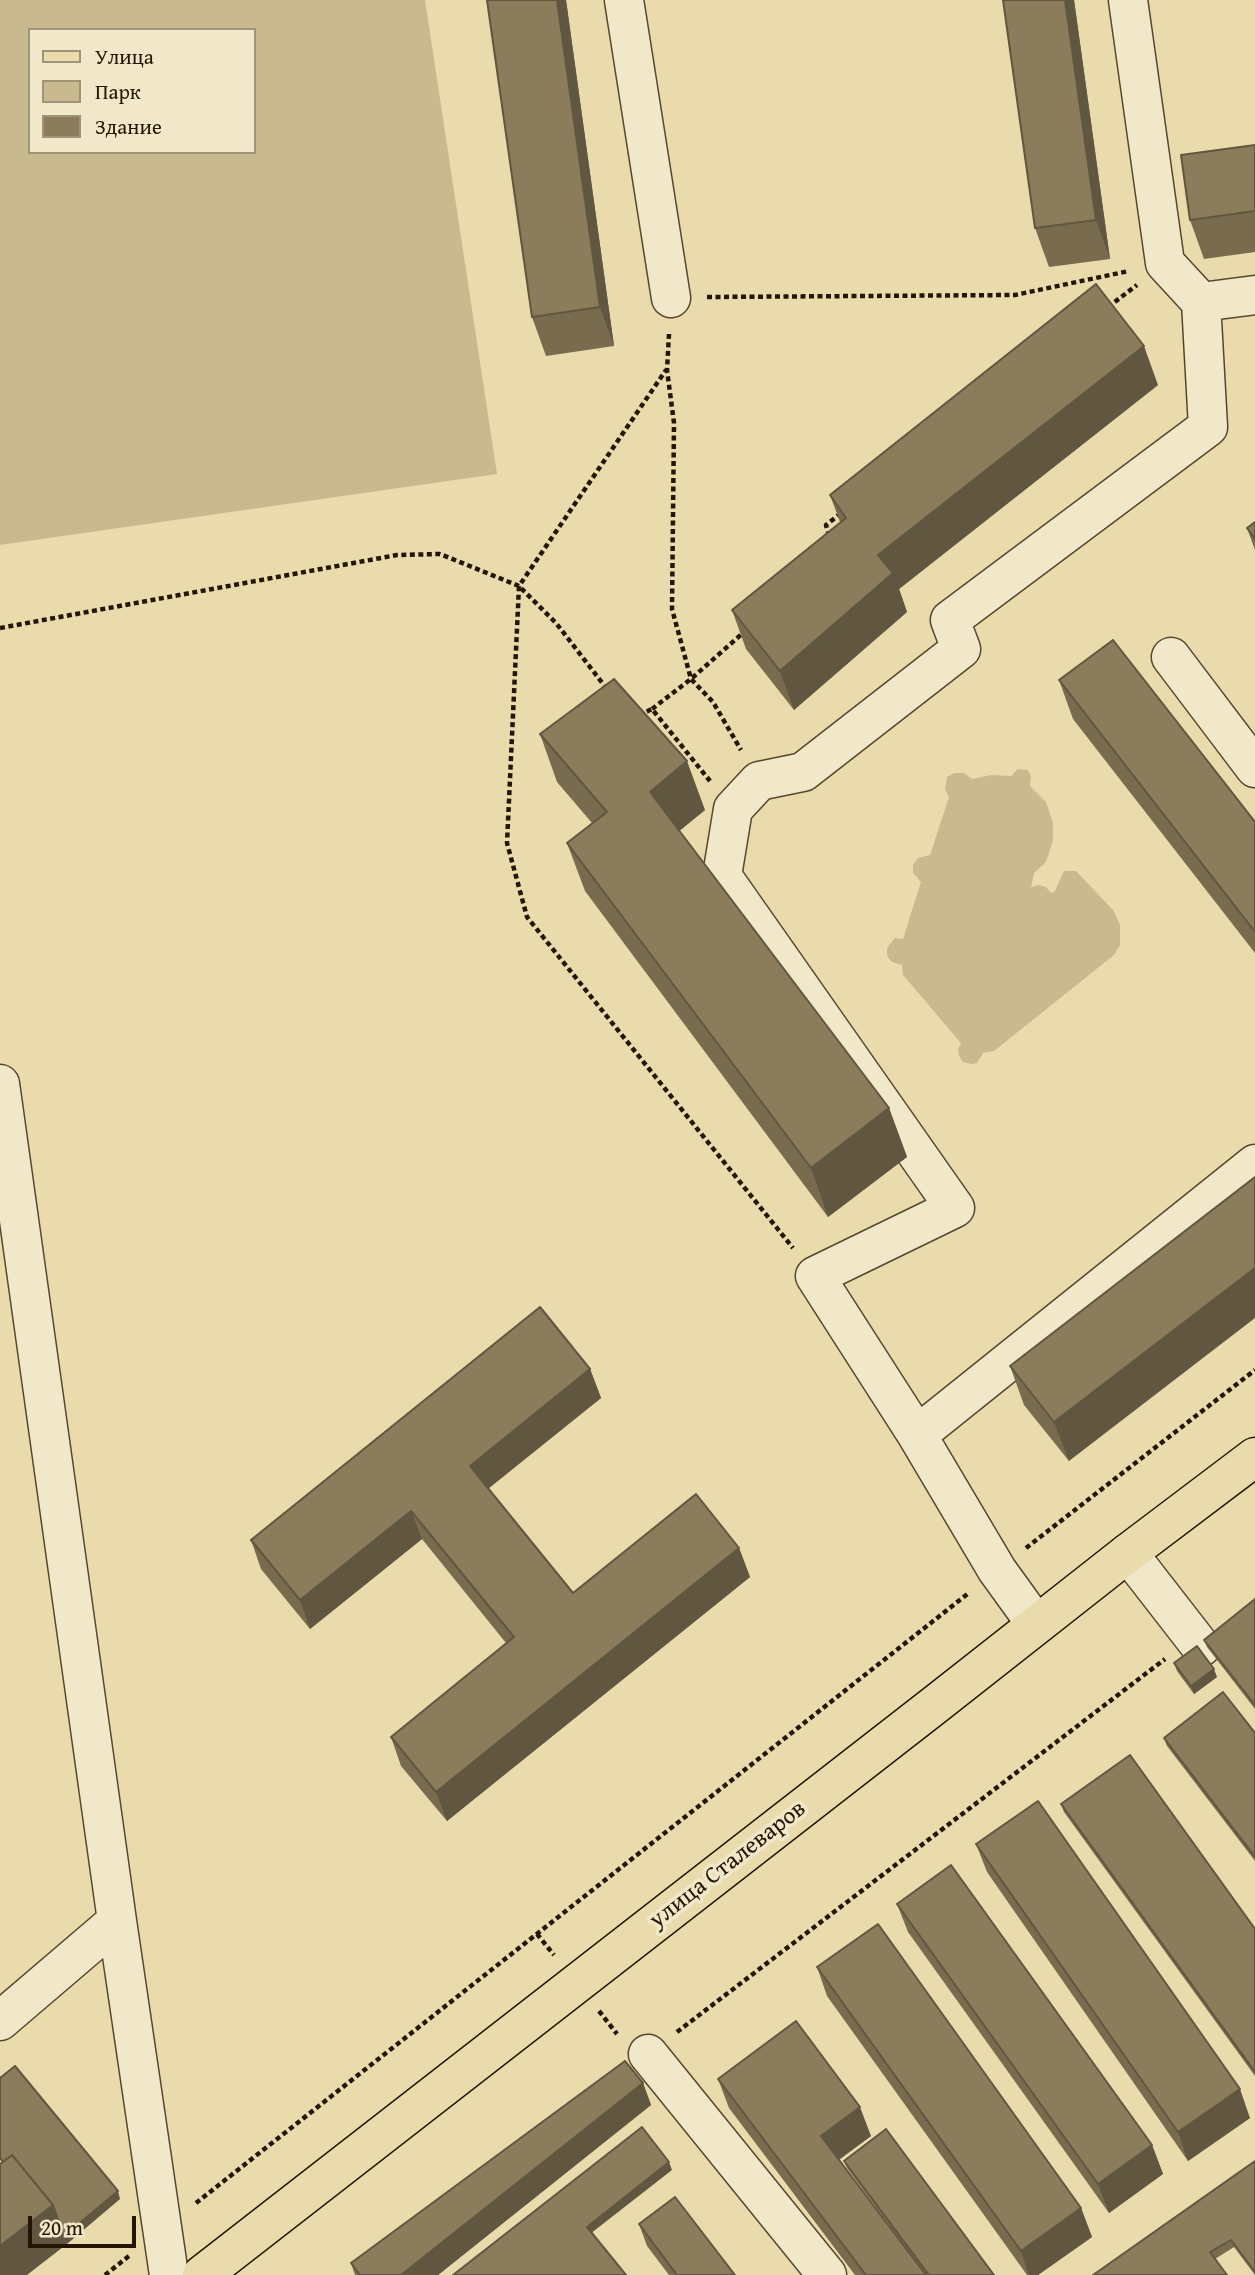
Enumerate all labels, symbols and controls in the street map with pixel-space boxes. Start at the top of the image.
legend [28,28,256,154]
text: Улица [95,41,154,72]
text: Парк [95,76,141,107]
text: Здание [95,111,162,142]
street label: улица Сталеваров [644,1795,812,1935]
scale bar [32,2202,140,2246]
text: 20 m [41,2212,83,2243]

